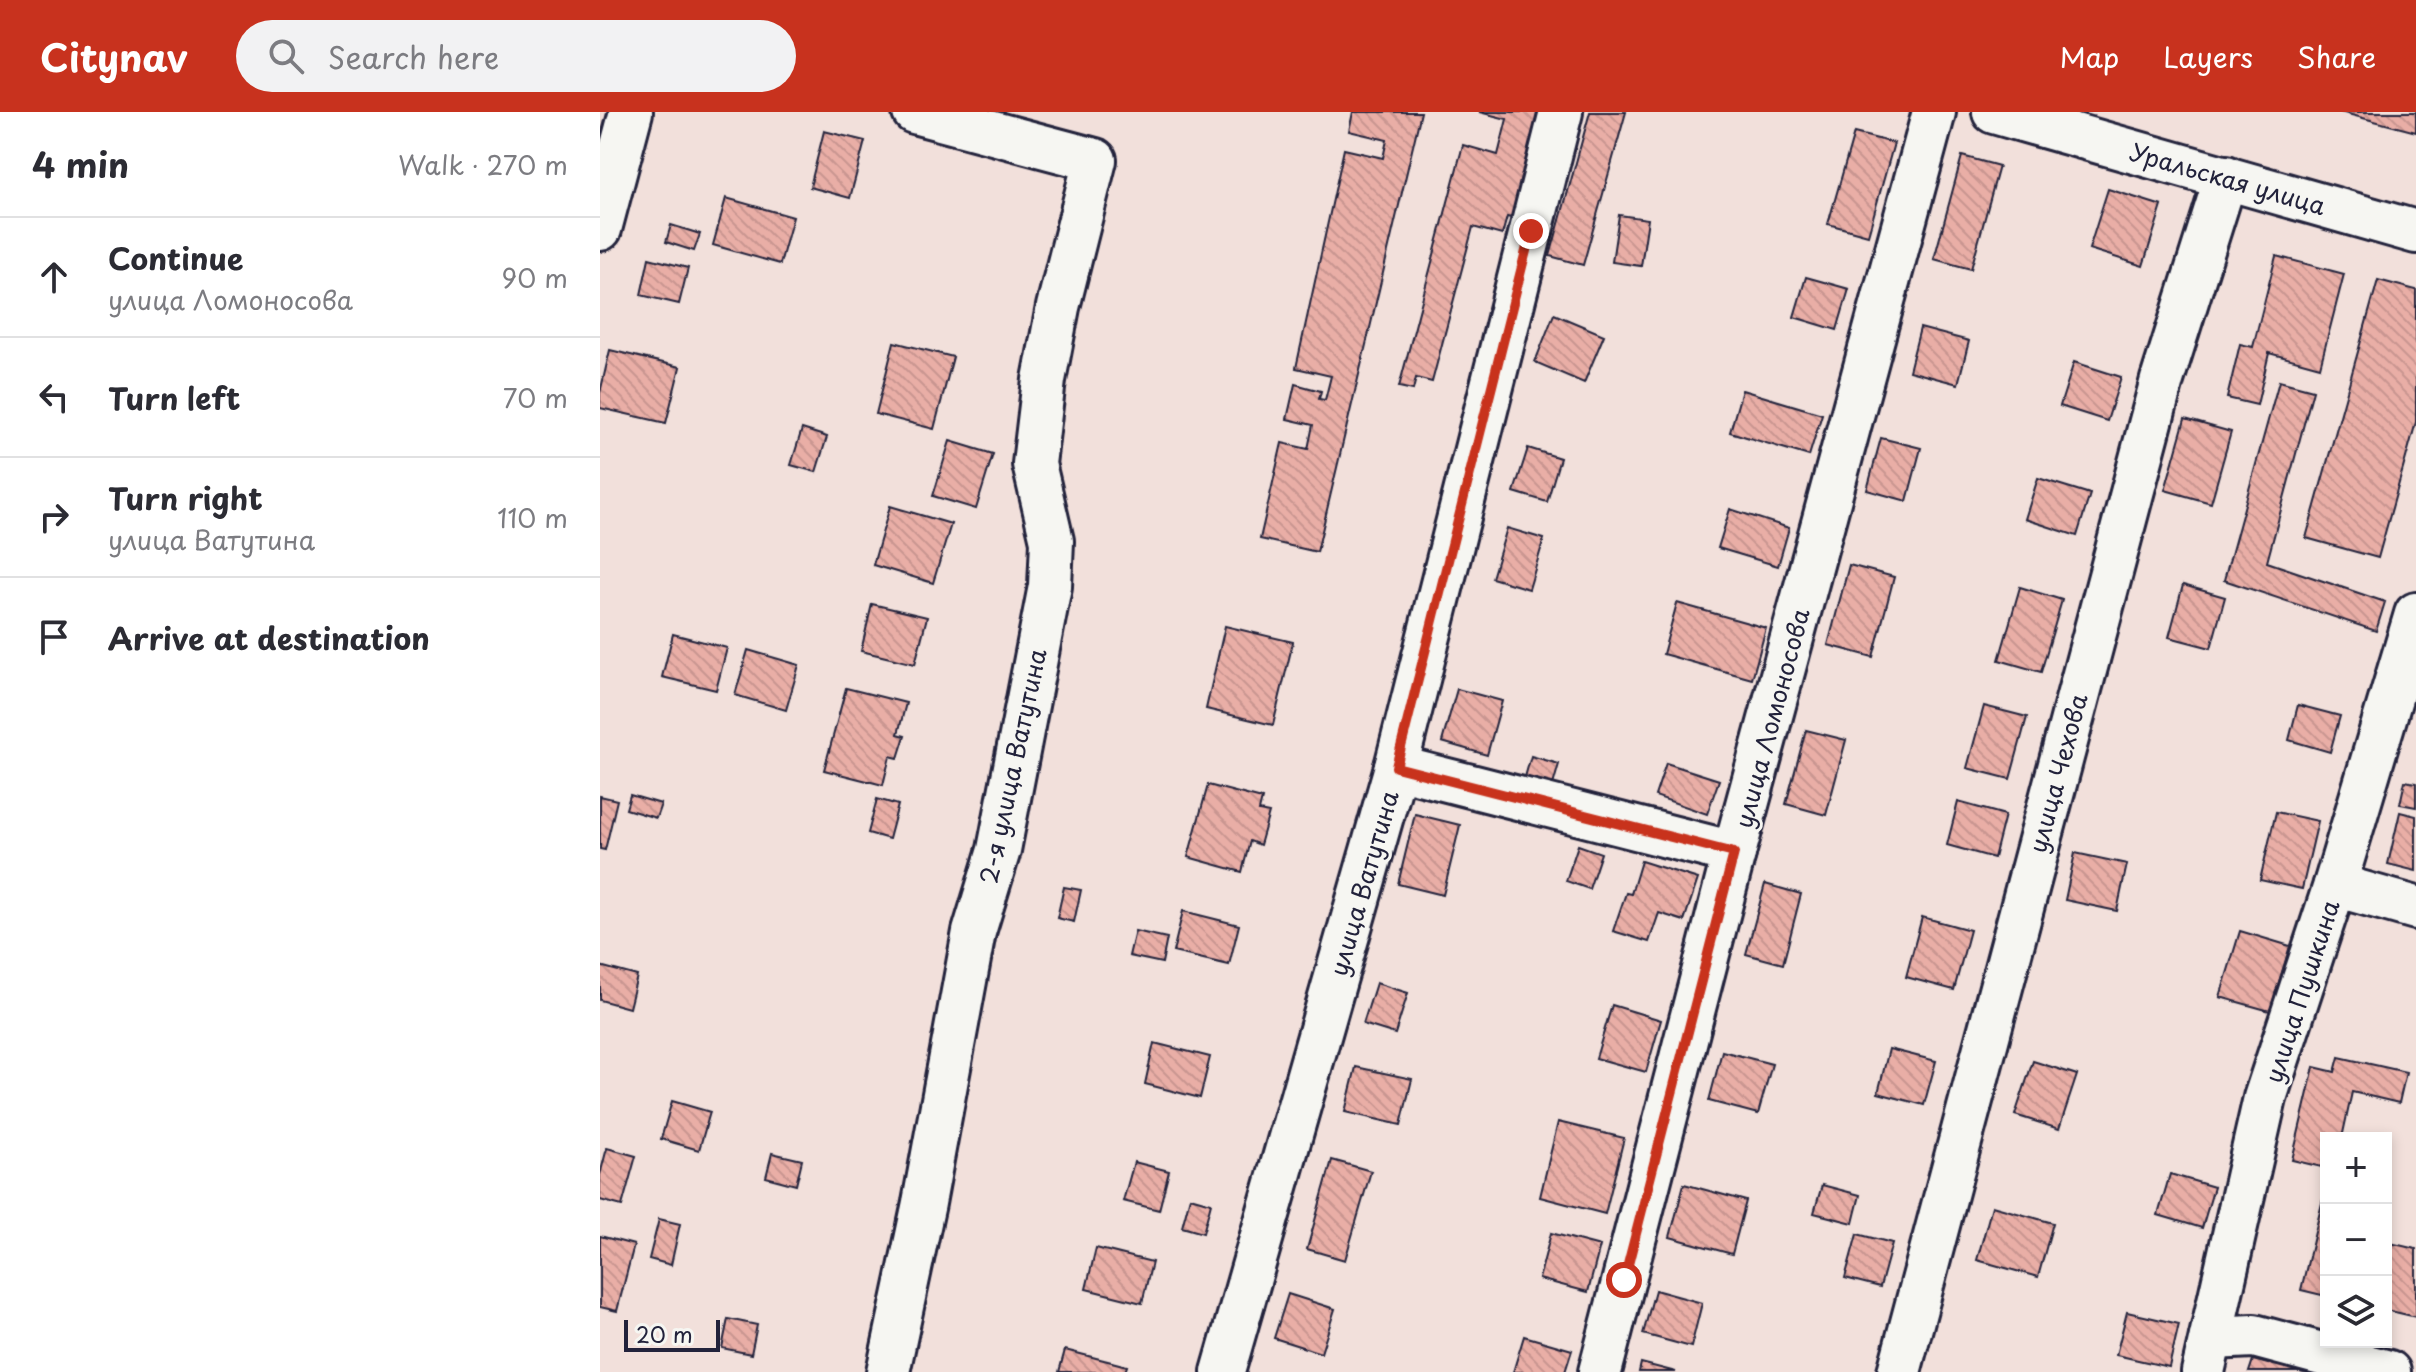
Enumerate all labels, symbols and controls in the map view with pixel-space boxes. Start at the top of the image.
search box [236,20,796,92]
text: Citynav [40,28,188,85]
icon: search [264,34,308,78]
text: Search here [328,34,499,79]
text: Map [2059,35,2119,78]
text: Layers [2163,35,2253,78]
text: Share [2297,35,2376,78]
street label: Уральская улица [2126,133,2330,223]
text: 4 min [32,138,129,190]
text: Walk · 270 m [398,145,568,184]
route end [1513,213,1549,249]
text: Continue [108,235,243,280]
icon: ahead [32,255,76,299]
text: 90 m [501,258,568,297]
text: улица Ломоносова [108,280,353,319]
icon: left [32,375,76,419]
text: Turn left [108,375,240,420]
text: 70 m [503,378,568,417]
text: Turn right [108,475,263,520]
icon: right [32,495,76,539]
text: 110 m [497,498,568,537]
text: улица Ватутина [108,520,315,559]
street label: улица Ломоносова [1724,604,1818,832]
icon: arrive [32,615,76,659]
text: Arrive at destination [108,615,430,660]
street label: 2-я улица Ватутина [969,645,1055,887]
street label: улица Чехова [2018,689,2096,857]
street label: улица Ватутина [1319,786,1407,980]
street label: улица Пушкина [2254,895,2348,1087]
map controls [2320,1132,2392,1348]
button: + [2320,1132,2392,1204]
button: − [2320,1204,2392,1276]
route start [1606,1262,1642,1298]
button: layers [2320,1276,2392,1348]
scale bar [624,1316,720,1352]
text: 20 m [636,1317,693,1350]

